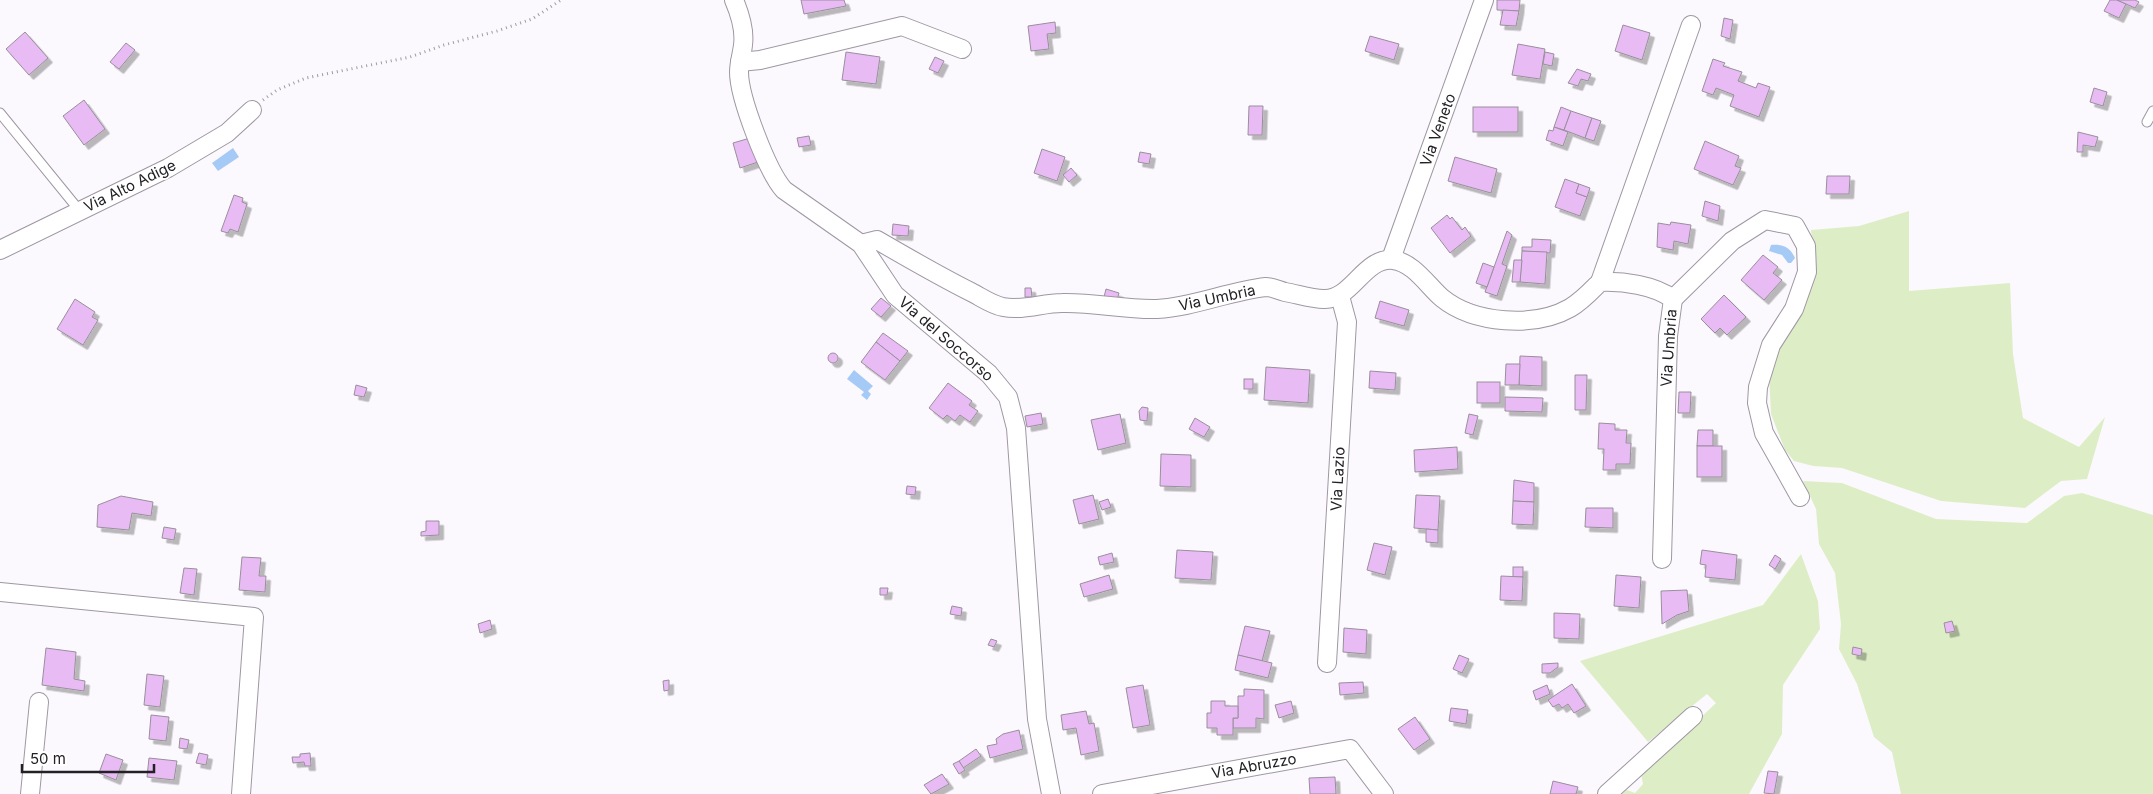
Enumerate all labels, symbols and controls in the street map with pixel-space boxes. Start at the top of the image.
street label: Via Veneto [1416,91,1460,169]
street label: Via Alto Adige [81,155,179,216]
street label: Via Umbria [1177,280,1257,315]
street label: Via del Soccorso [895,292,998,385]
street label: Via Umbria [1656,308,1681,388]
street label: Via Lazio [1326,446,1349,512]
scale bar [22,742,155,774]
text: 50 m [30,749,66,768]
street label: Via Abruzzo [1210,749,1298,782]

